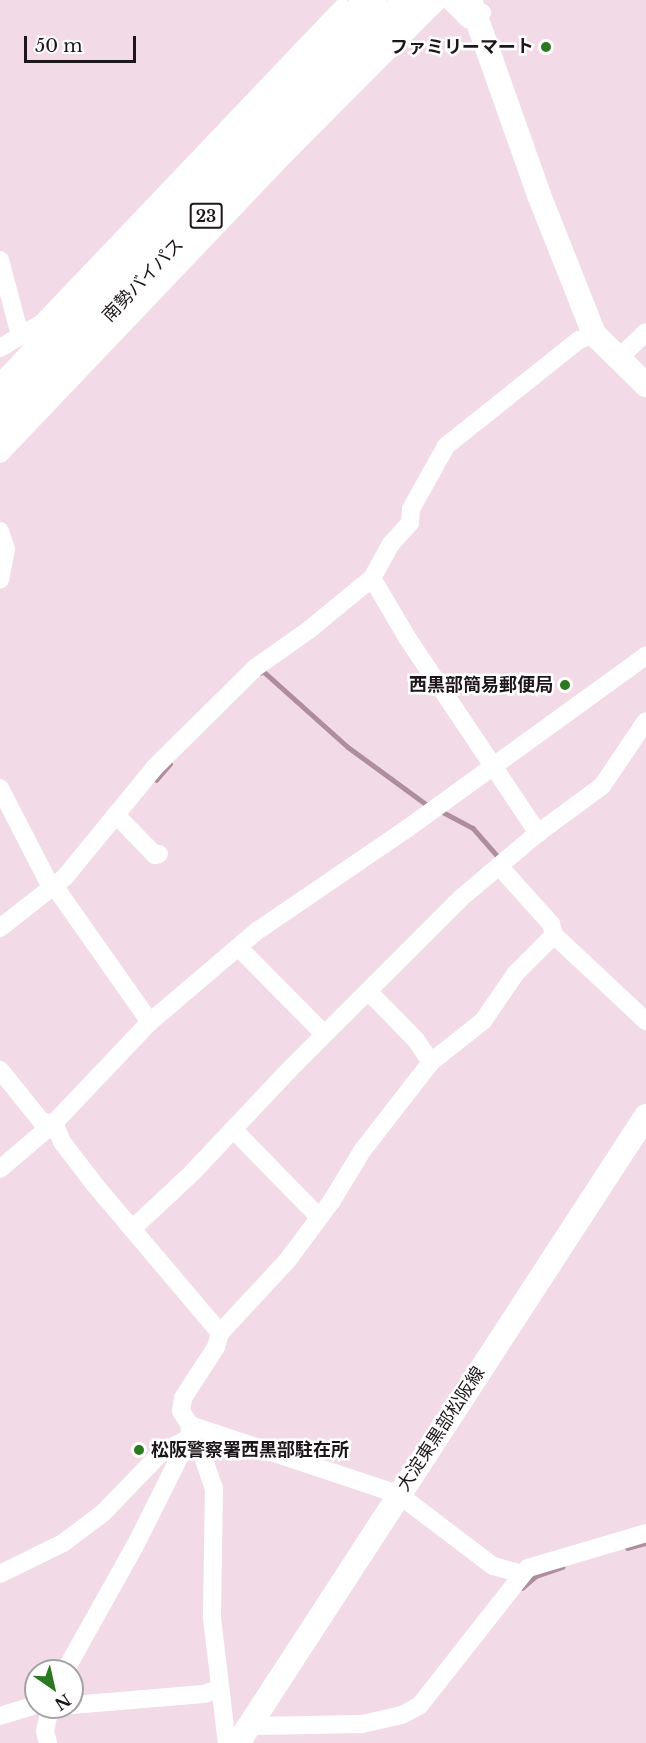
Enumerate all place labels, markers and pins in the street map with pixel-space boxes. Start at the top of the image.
place label: ファミリーマート [390,36,534,58]
marker: ファミリーマート [539,40,553,54]
place label: 西黒部簡易郵便局 [409,674,553,696]
marker: 西黒部簡易郵便局 [558,678,572,692]
place label: 松阪警察署西黒部駐在所 [151,1439,349,1461]
marker: 松阪警察署西黒部駐在所 [132,1443,146,1457]

